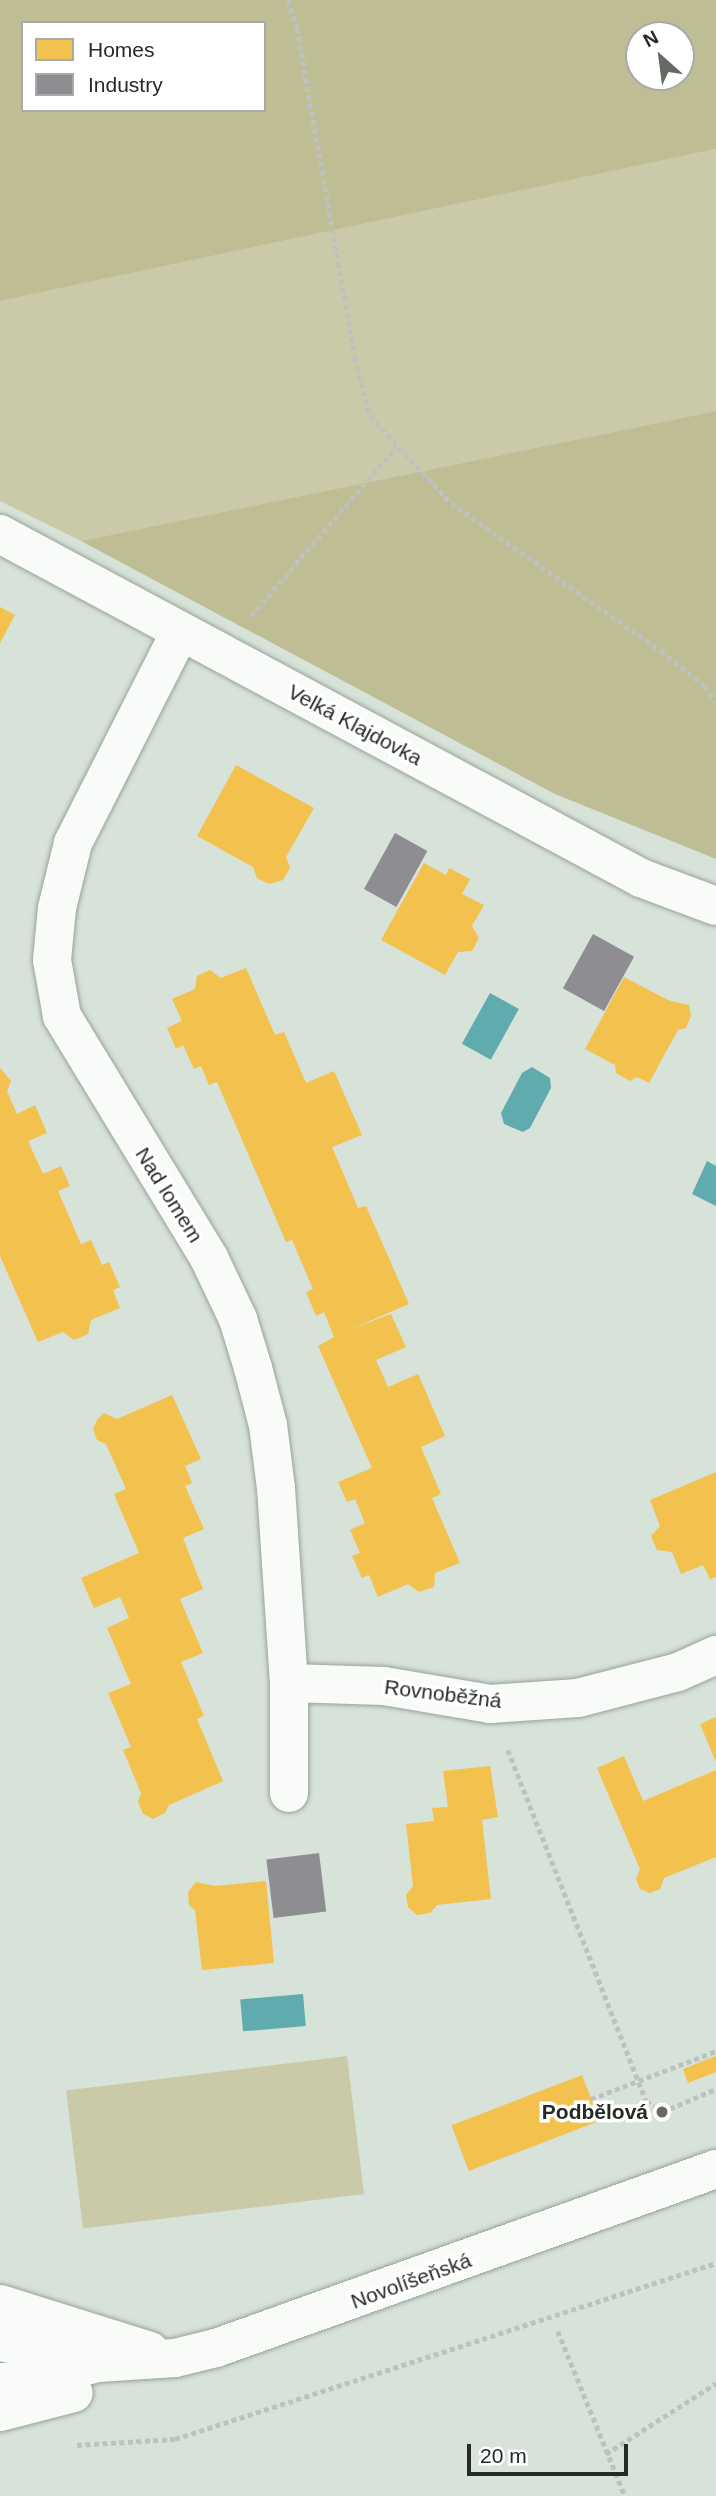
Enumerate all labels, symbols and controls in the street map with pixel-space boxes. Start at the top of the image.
legend [21,21,266,112]
north arrow [625,21,695,91]
text: N [640,26,662,51]
text: Homes [88,38,155,61]
text: Industry [88,73,163,96]
street label: Velká Klajdovka [284,679,426,771]
street label: Nad lomem [130,1143,208,1247]
street label: Rovnoběžná [383,1674,503,1714]
place label: Podbělová [542,2099,648,2125]
marker: Podbělová [654,2104,670,2120]
street label: Novolíšeňská [347,2248,475,2314]
scale bar [471,2430,632,2474]
text: 20 m [480,2444,527,2467]

